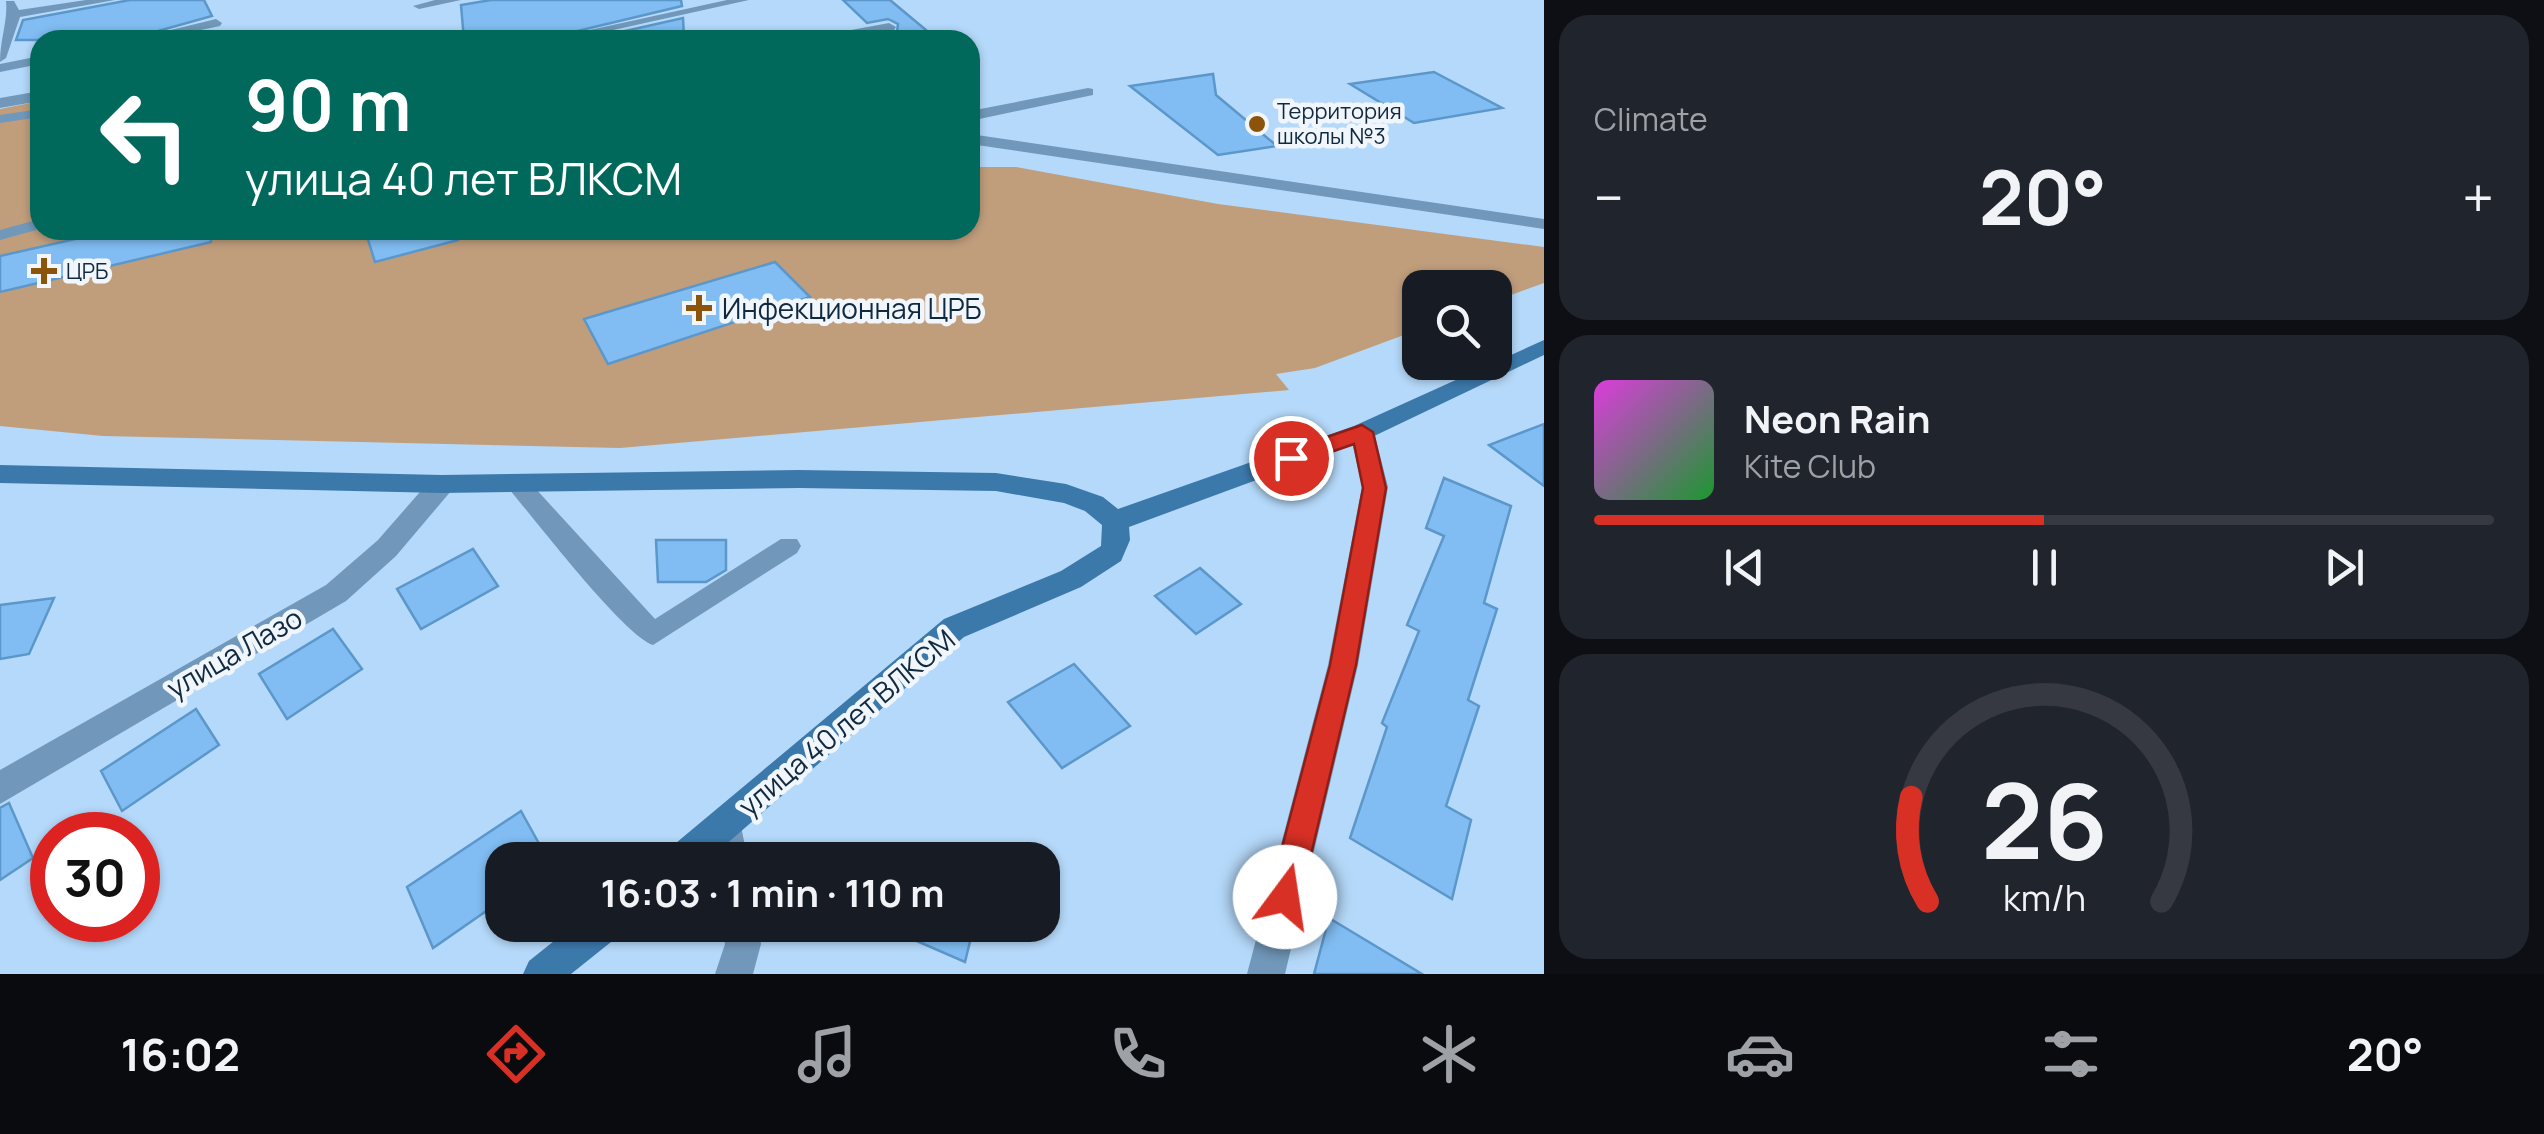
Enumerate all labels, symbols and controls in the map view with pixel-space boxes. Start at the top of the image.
text: 90 m [245,56,412,152]
icon: left [80,70,210,200]
place label: Территория школы №3 [1277,96,1402,151]
text: Climate [1594,97,1708,141]
marker: Территория школы №3 [1246,113,1268,135]
text: 20° [1979,145,2107,248]
text: улица 40 лет ВЛКСМ [245,147,682,209]
text: − [1594,159,1624,235]
text: + [2462,159,2494,235]
place label: ЦРБ [66,256,108,286]
marker: ЦРБ [31,258,57,284]
map controls [1402,270,1512,380]
button: search [1402,270,1512,380]
place label: Инфекционная ЦРБ [722,289,982,327]
marker: Инфекционная ЦРБ [686,295,712,321]
text: Neon Rain [1744,392,1930,444]
pin [1249,416,1334,501]
icon: arrive [1264,431,1319,486]
text: Kite Club [1744,444,1876,488]
icon: previous [1717,540,1772,595]
icon: pause [2017,540,2072,595]
icon: next [2317,540,2372,595]
street label: улица Лазо [159,598,309,706]
street label: улица 40 лет ВЛКСМ [730,620,962,824]
text: 26 [1981,748,2107,890]
speed limit sign: 30 [30,812,160,942]
position arrow [1233,845,1337,949]
text: 16:03 · 1 min · 110 m [601,866,944,918]
text: km/h [2002,873,2086,922]
icon: directions [481,1019,551,1089]
icon: music [792,1019,862,1089]
icon: phone [1103,1019,1173,1089]
icon: climate [1414,1019,1484,1089]
icon: car [1725,1019,1795,1089]
icon: filters [2036,1019,2106,1089]
text: 16:02 [120,1023,240,1085]
text: 20° [2347,1023,2423,1085]

